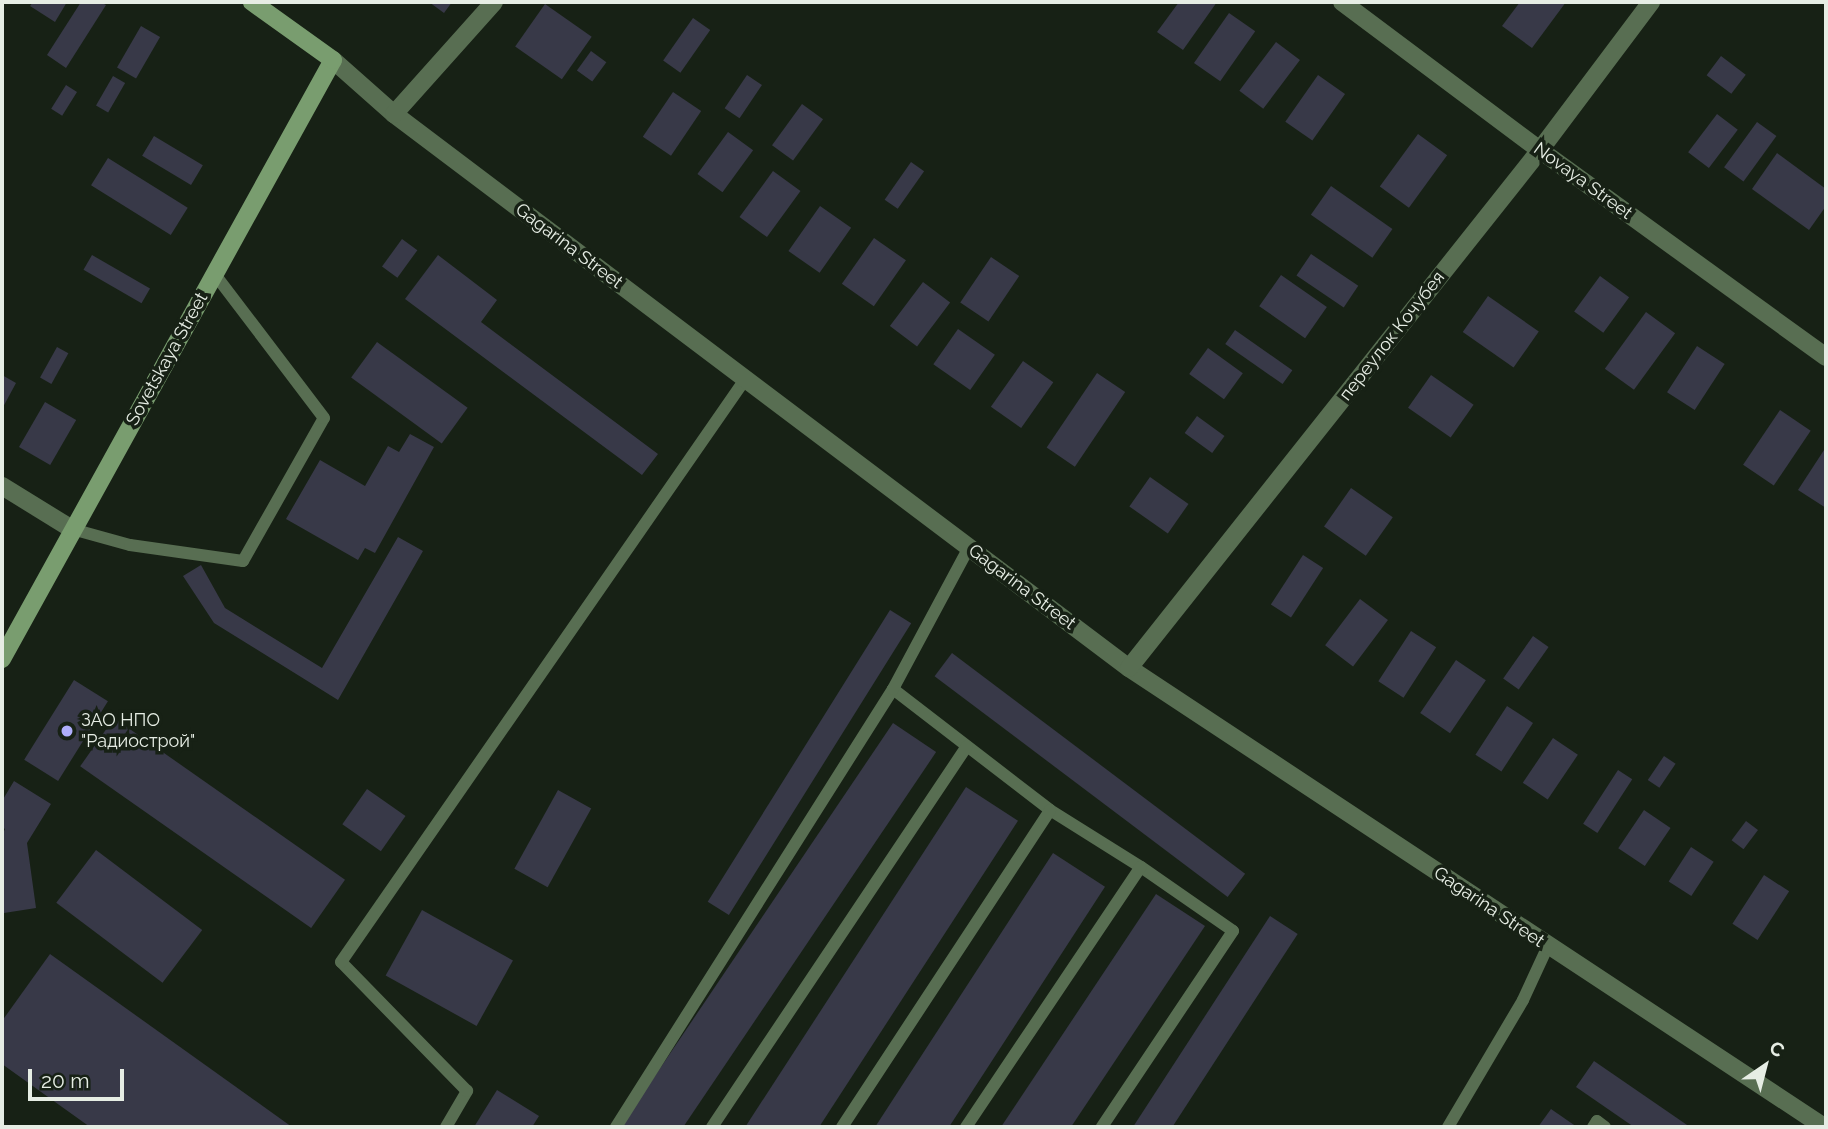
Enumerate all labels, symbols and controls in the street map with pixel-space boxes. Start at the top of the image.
street label: Novaya Street [1529,138,1637,224]
street label: Gagarina Street [511,199,627,293]
street label: переулок Кочубея [1335,267,1449,405]
street label: Sovetskaya Street [122,289,212,429]
street label: Gagarina Street [964,540,1080,634]
place label: ЗАО НПО "Радиострой" [81,710,195,752]
marker: ЗАО НПО "Радиострой" [59,723,75,739]
street label: Gagarina Street [1430,862,1548,952]
north arrow [1730,1031,1800,1101]
text: С [1765,1036,1789,1062]
scale bar [32,1056,128,1100]
text: 20 m [41,1068,89,1093]

